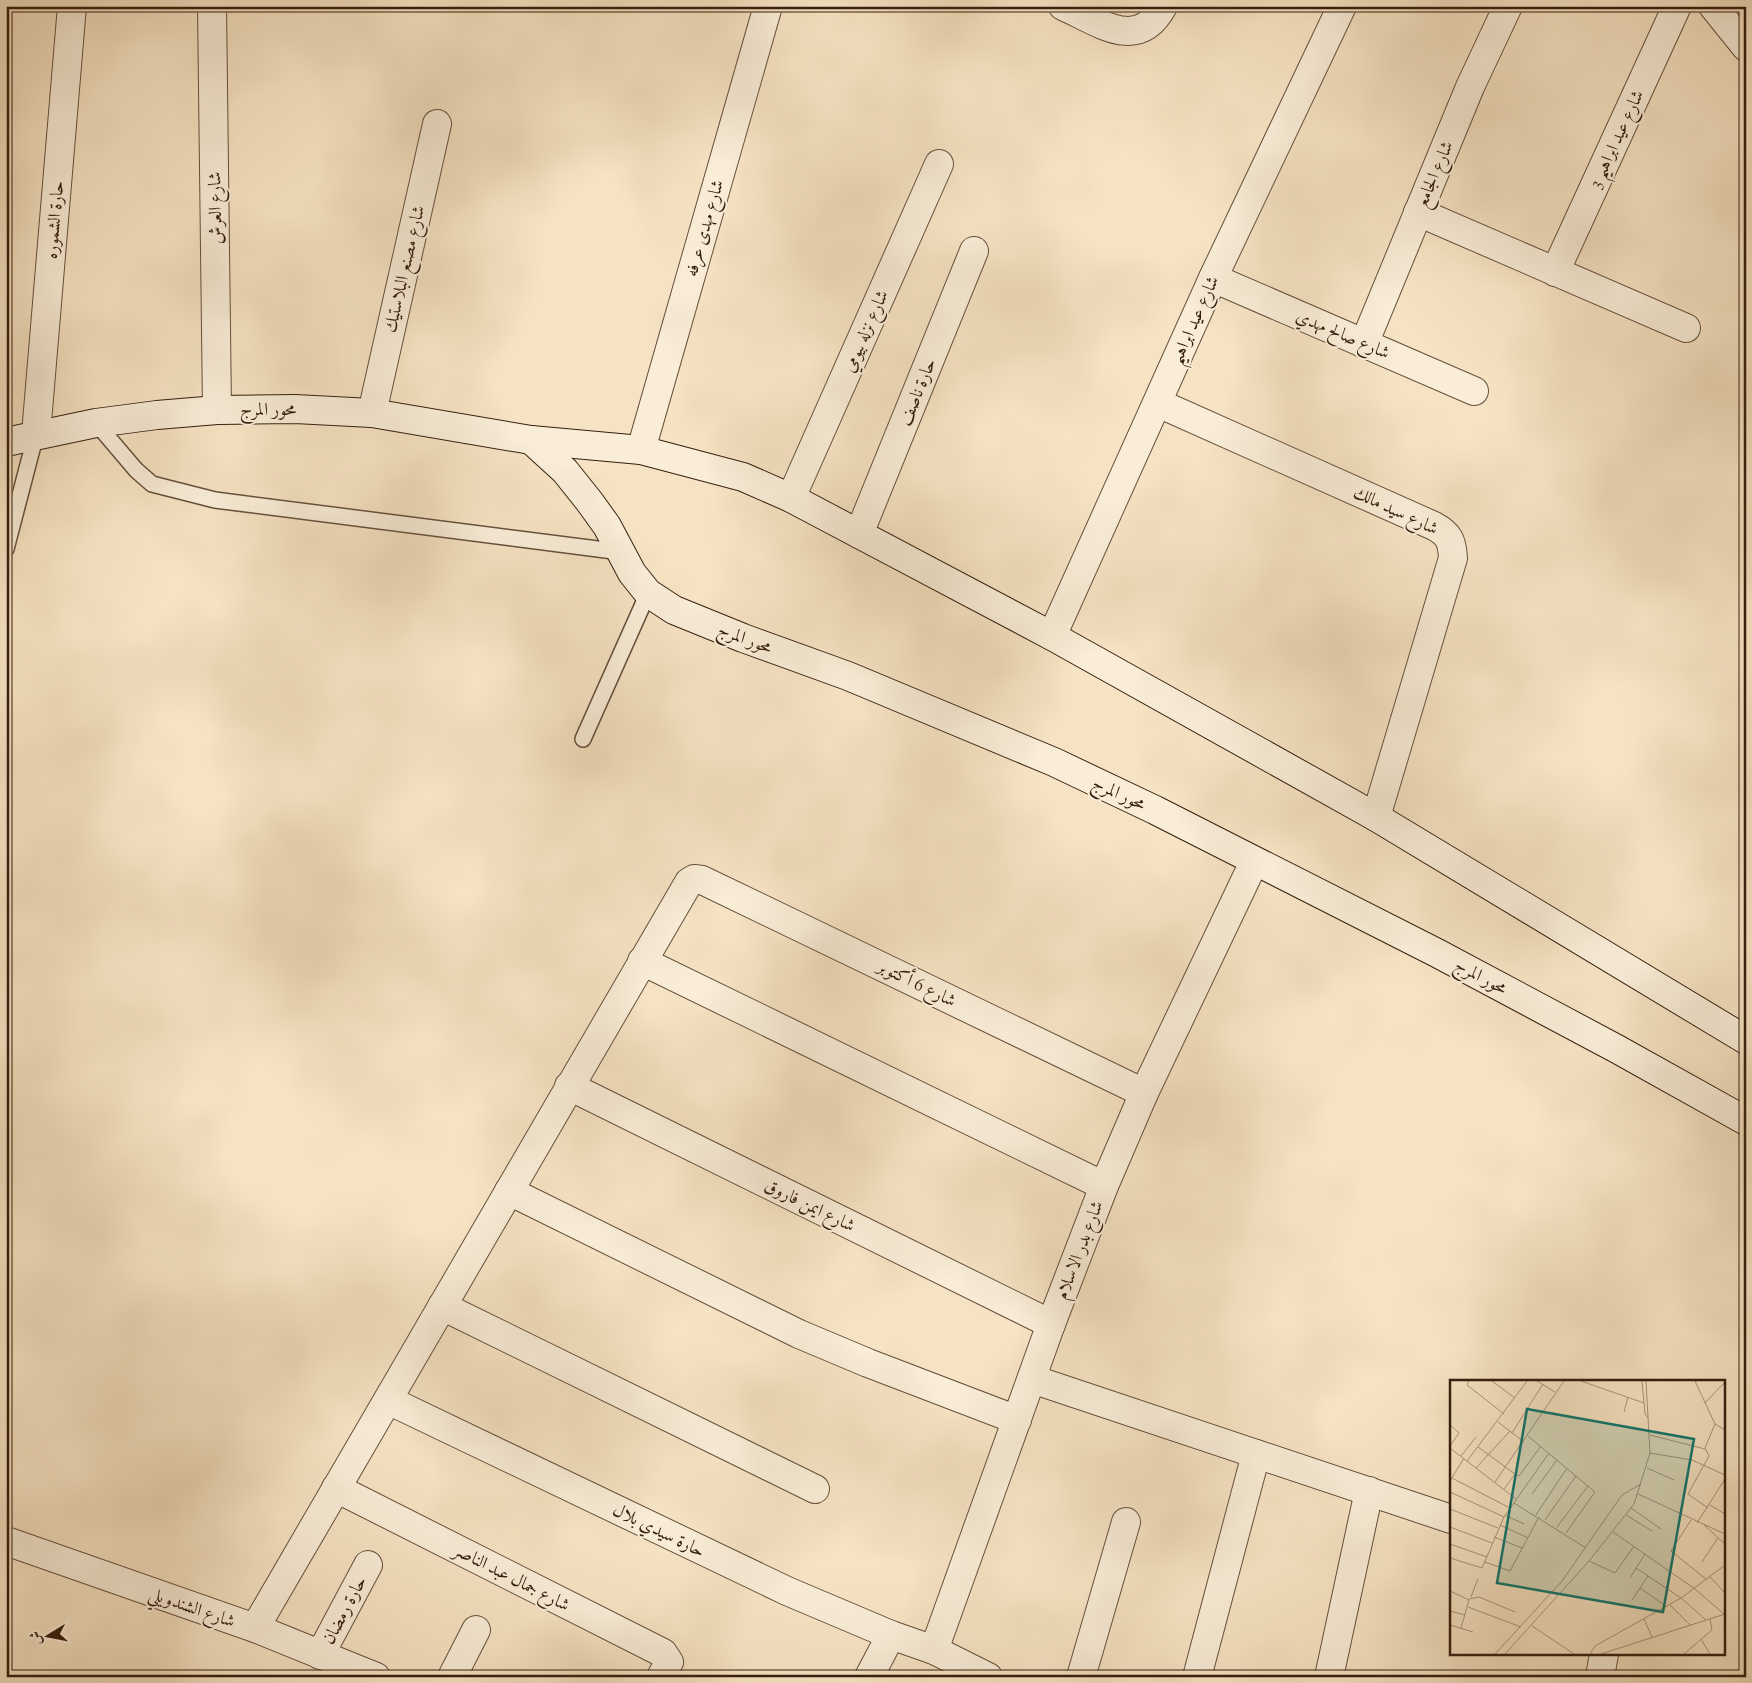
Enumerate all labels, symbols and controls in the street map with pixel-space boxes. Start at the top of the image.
street label: شارع عيد ابراهيم 3 [1584,86,1655,195]
street label: شارع الجامع [1410,137,1462,213]
street label: شارع العرش [203,171,231,245]
street label: شارع مهدى عرفه [680,177,732,280]
street label: حارة الشموره [40,180,72,260]
street label: شارع مصنع البلاستيك [379,203,434,336]
street label: شارع عيد ابراهيم [1165,272,1230,371]
street label: شارع نزله بيومي [837,286,897,377]
street label: شارع صالح مهدي [1291,304,1393,368]
street label: حارة ناصف [894,355,944,430]
street label: محور المرج [240,398,296,425]
street label: شارع سيد مالك [1348,481,1442,543]
street label: محور المرج [713,618,775,663]
street label: محور المرج [1087,771,1149,819]
street label: شارع 6 أكتوبر [871,952,961,1015]
street label: محور المرج [1449,953,1511,1003]
street label: شارع ايمن فاروق [759,1174,859,1240]
street label: شارع بدر الاسلام [1050,1197,1113,1304]
inset map [1450,1380,1724,1656]
street label: حارة سيدي بلال [607,1498,709,1565]
street label: شارع جمال عبد الناصر [447,1537,574,1619]
street label: حارة رمضان [317,1572,375,1650]
street label: شارع الشندويلي [144,1582,238,1638]
north arrow [22,1610,72,1660]
text: ش [26,1629,48,1646]

